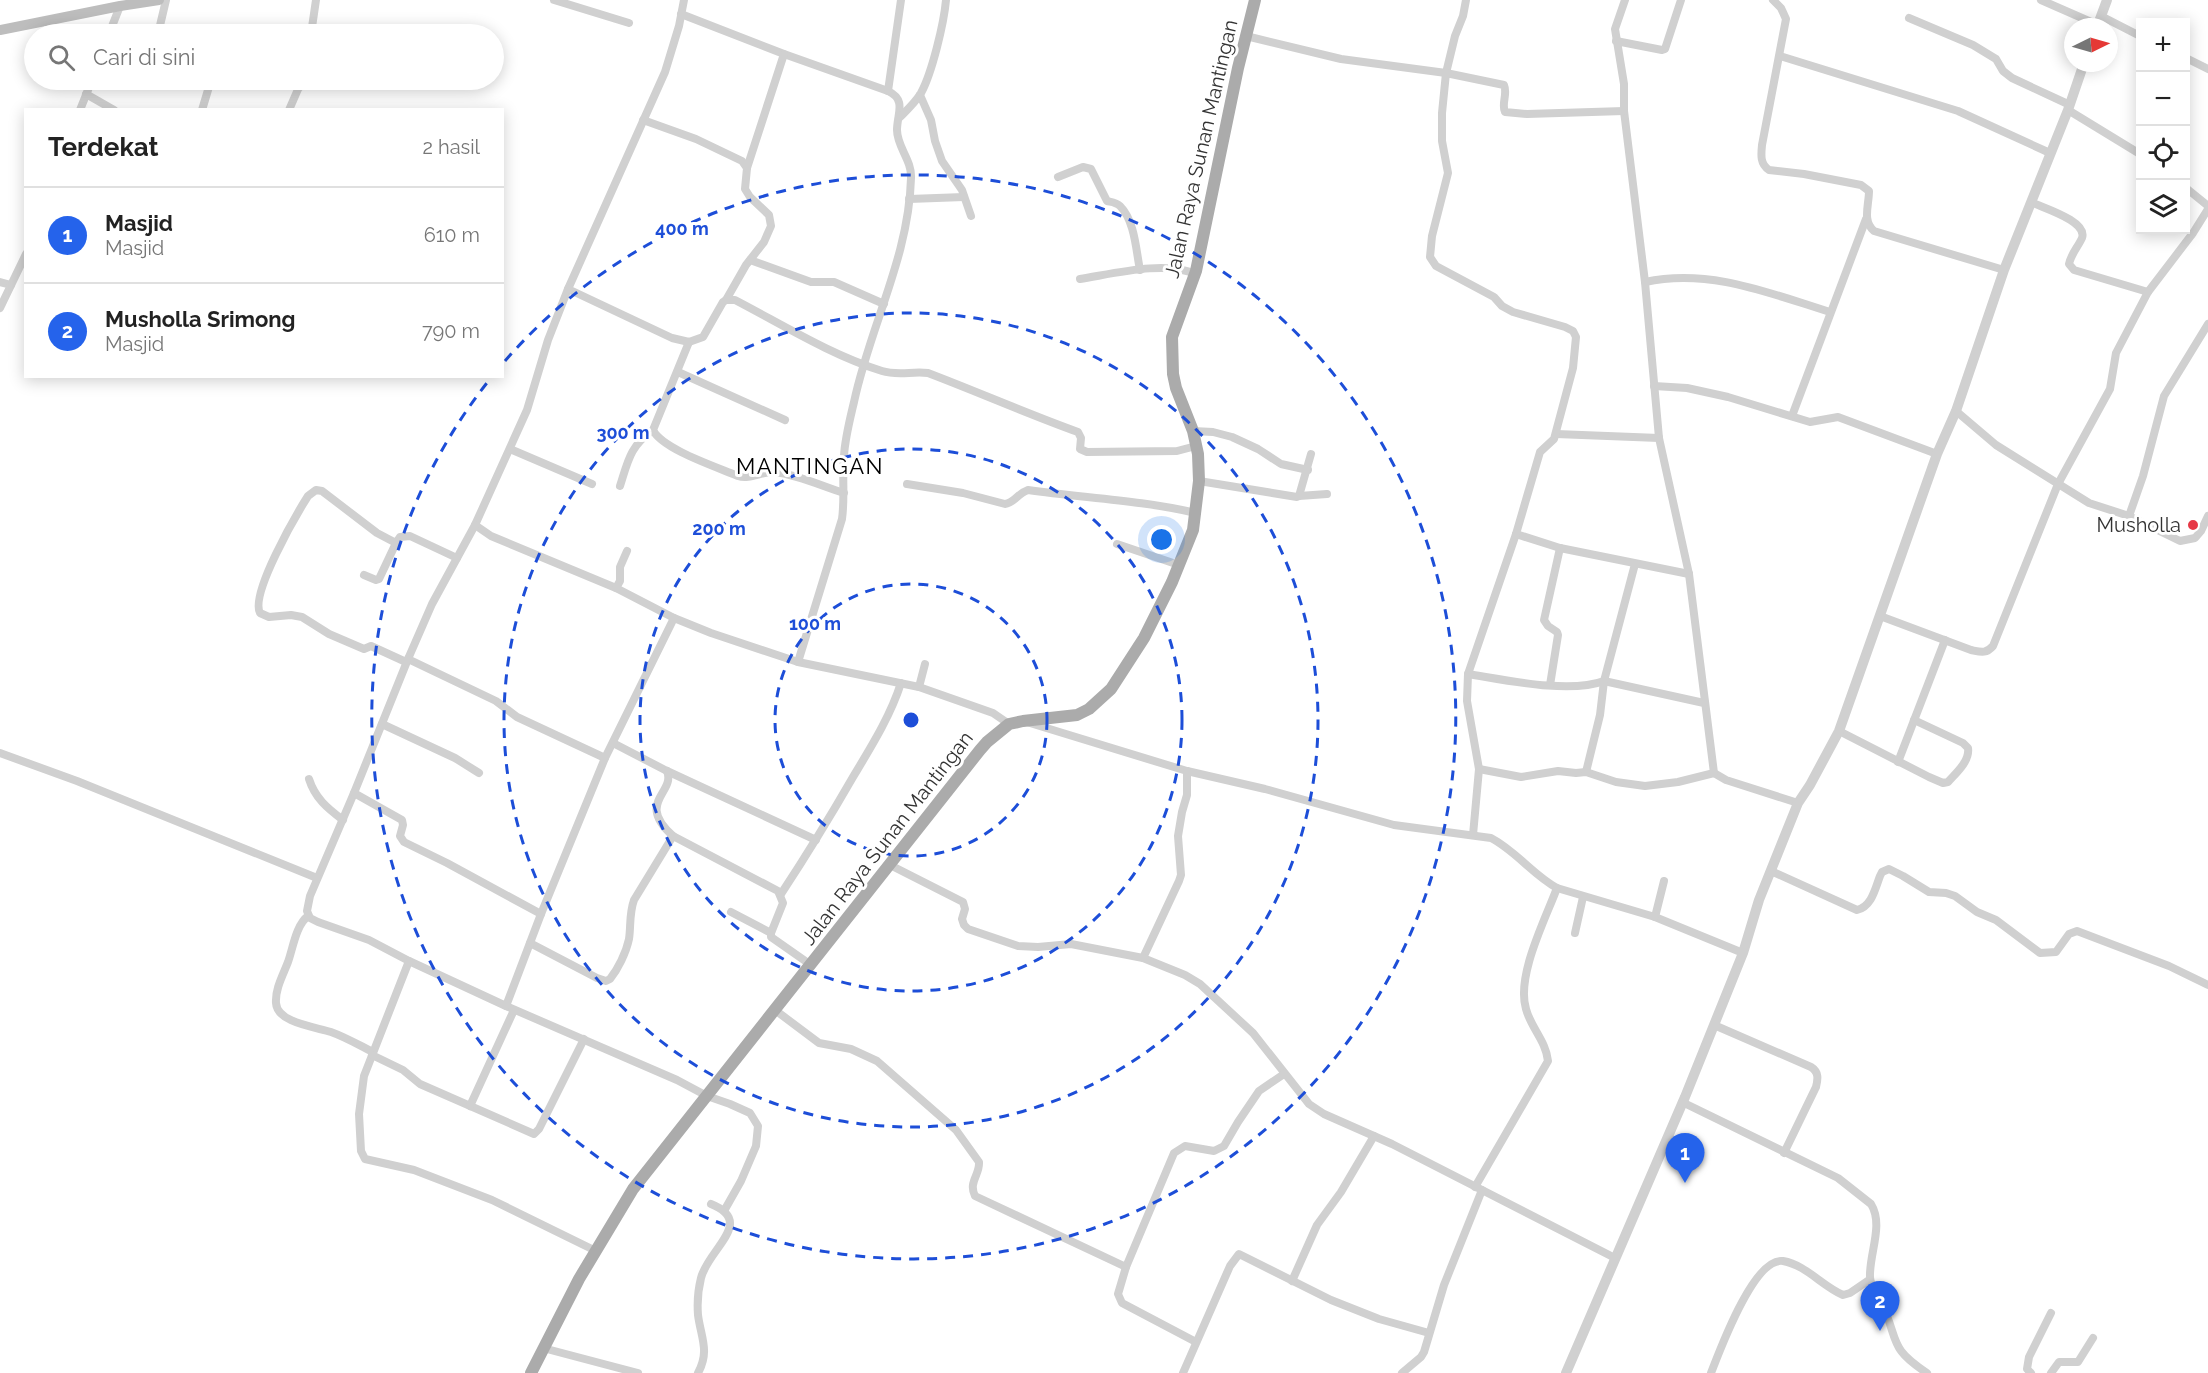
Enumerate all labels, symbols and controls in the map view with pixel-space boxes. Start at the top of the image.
street label: Jalan Raya Sunan Mantingan [1160,17,1242,281]
north arrow [2064,18,2118,72]
map controls [2136,18,2190,234]
button: + [2136,18,2190,72]
search box [24,24,504,90]
icon: search [45,41,78,74]
text: Cari di sini [93,44,195,70]
button: − [2136,72,2190,126]
button: locate [2136,126,2190,180]
text: Terdekat [48,132,159,162]
text: 2 hasil [422,135,480,159]
button: layers [2136,180,2190,234]
text: Masjid [105,210,173,236]
text: 400 m [655,218,709,239]
text: 1 [63,223,72,247]
text: 610 m [424,223,480,247]
text: Masjid [105,236,164,260]
text: Musholla Srimong [105,306,296,332]
text: 2 [62,319,73,343]
text: 790 m [422,319,480,343]
text: Masjid [105,332,164,356]
text: 300 m [596,422,650,443]
district label: MANTINGAN [736,453,884,479]
place label: Musholla [2097,513,2181,537]
text: 200 m [692,518,746,539]
marker: Musholla [2186,518,2200,532]
your location [1147,525,1176,554]
text: 100 m [789,613,841,634]
centre of rings [901,710,921,730]
street label: Jalan Raya Sunan Mantingan [796,726,978,950]
pin: 1 [1666,1134,1704,1183]
pin: 2 [1860,1282,1900,1331]

